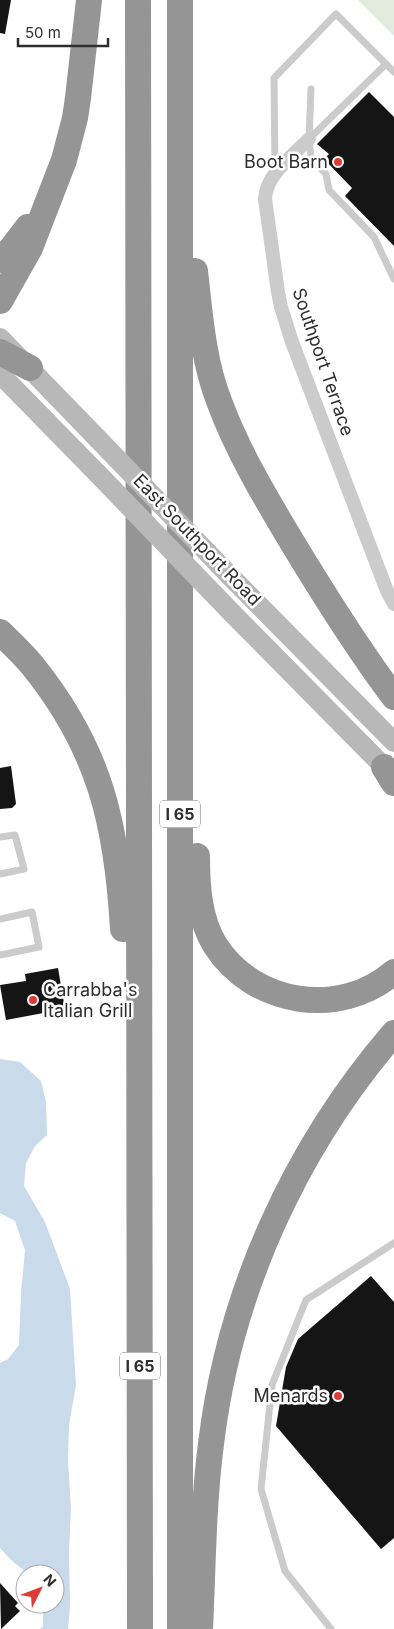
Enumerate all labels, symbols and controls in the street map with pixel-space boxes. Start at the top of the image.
scale bar [18,15,108,47]
text: 50 m [25,23,61,42]
place label: Boot Barn [244,151,328,172]
marker: Boot Barn [332,156,344,168]
street label: Southport Terrace [288,285,359,438]
street label: East Southport Road [129,470,265,610]
road number: I 65 [160,801,200,828]
place label: Carrabba's Italian Grill [43,979,137,1021]
marker: Carrabba's Italian Grill [27,994,39,1006]
road number: I 65 [120,1352,160,1380]
place label: Menards [254,1385,328,1406]
marker: Menards [332,1390,344,1402]
north arrow [15,1564,65,1614]
text: N [40,1570,60,1590]

